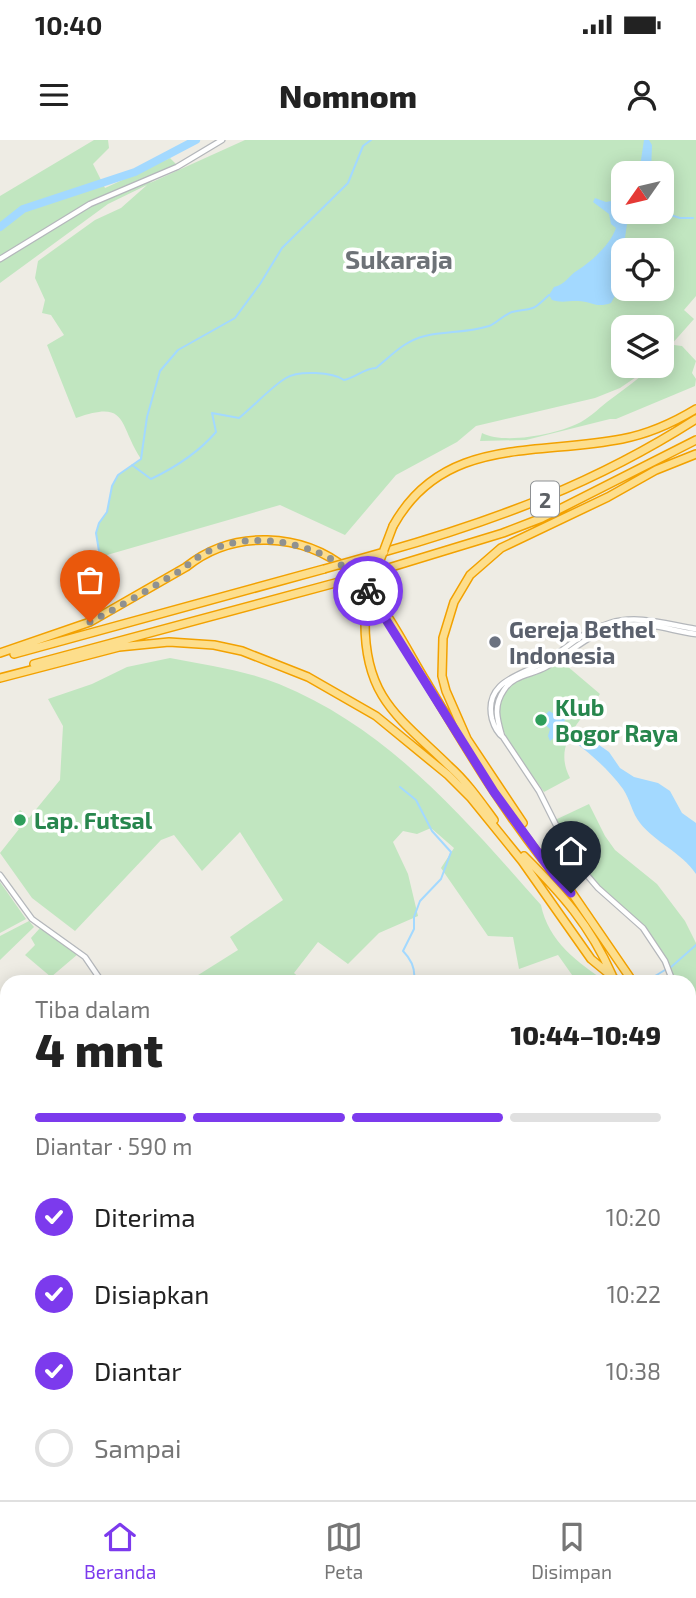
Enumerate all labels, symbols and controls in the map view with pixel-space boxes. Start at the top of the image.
text: 10:40 [35,9,102,40]
icon: menu [35,76,73,114]
text: Nomnom [279,76,417,114]
icon: person [623,76,661,114]
north arrow [611,161,674,224]
map controls [611,161,674,378]
button: locate [611,238,674,301]
district label: Sukaraja [345,243,453,274]
button: layers [611,315,674,378]
road number: 2 [531,482,559,516]
pin [60,550,120,622]
courier [333,556,403,626]
icon: bag [71,561,109,599]
icon: bike [349,572,387,610]
place label: Gereja Bethel Indonesia [509,615,656,669]
marker: Gereja Bethel Indonesia [487,634,503,650]
place label: Klub Bogor Raya [555,693,678,747]
marker: Klub Bogor Raya [533,712,549,728]
place label: Lap. Futsal [34,806,153,834]
marker: Lap. Futsal [12,812,28,828]
pin [541,821,601,893]
icon: home [552,832,590,870]
text: Tiba dalam [35,995,150,1023]
text: 10:44–10:49 [511,1019,661,1050]
text: 4 mnt [35,1021,163,1076]
text: Diantar · 590 m [35,1132,192,1160]
icon: check [35,1198,73,1236]
text: Diterima [94,1201,196,1232]
text: 10:20 [606,1203,661,1231]
icon: check [35,1275,73,1313]
text: Disiapkan [94,1278,209,1309]
text: 10:22 [607,1280,661,1308]
icon: check [35,1352,73,1390]
text: Diantar [94,1355,182,1386]
text: 10:38 [606,1357,661,1385]
text: Sampai [94,1432,181,1463]
tab: Beranda [84,1518,156,1583]
tab: Peta [324,1518,363,1583]
tab: Disimpan [531,1518,612,1583]

